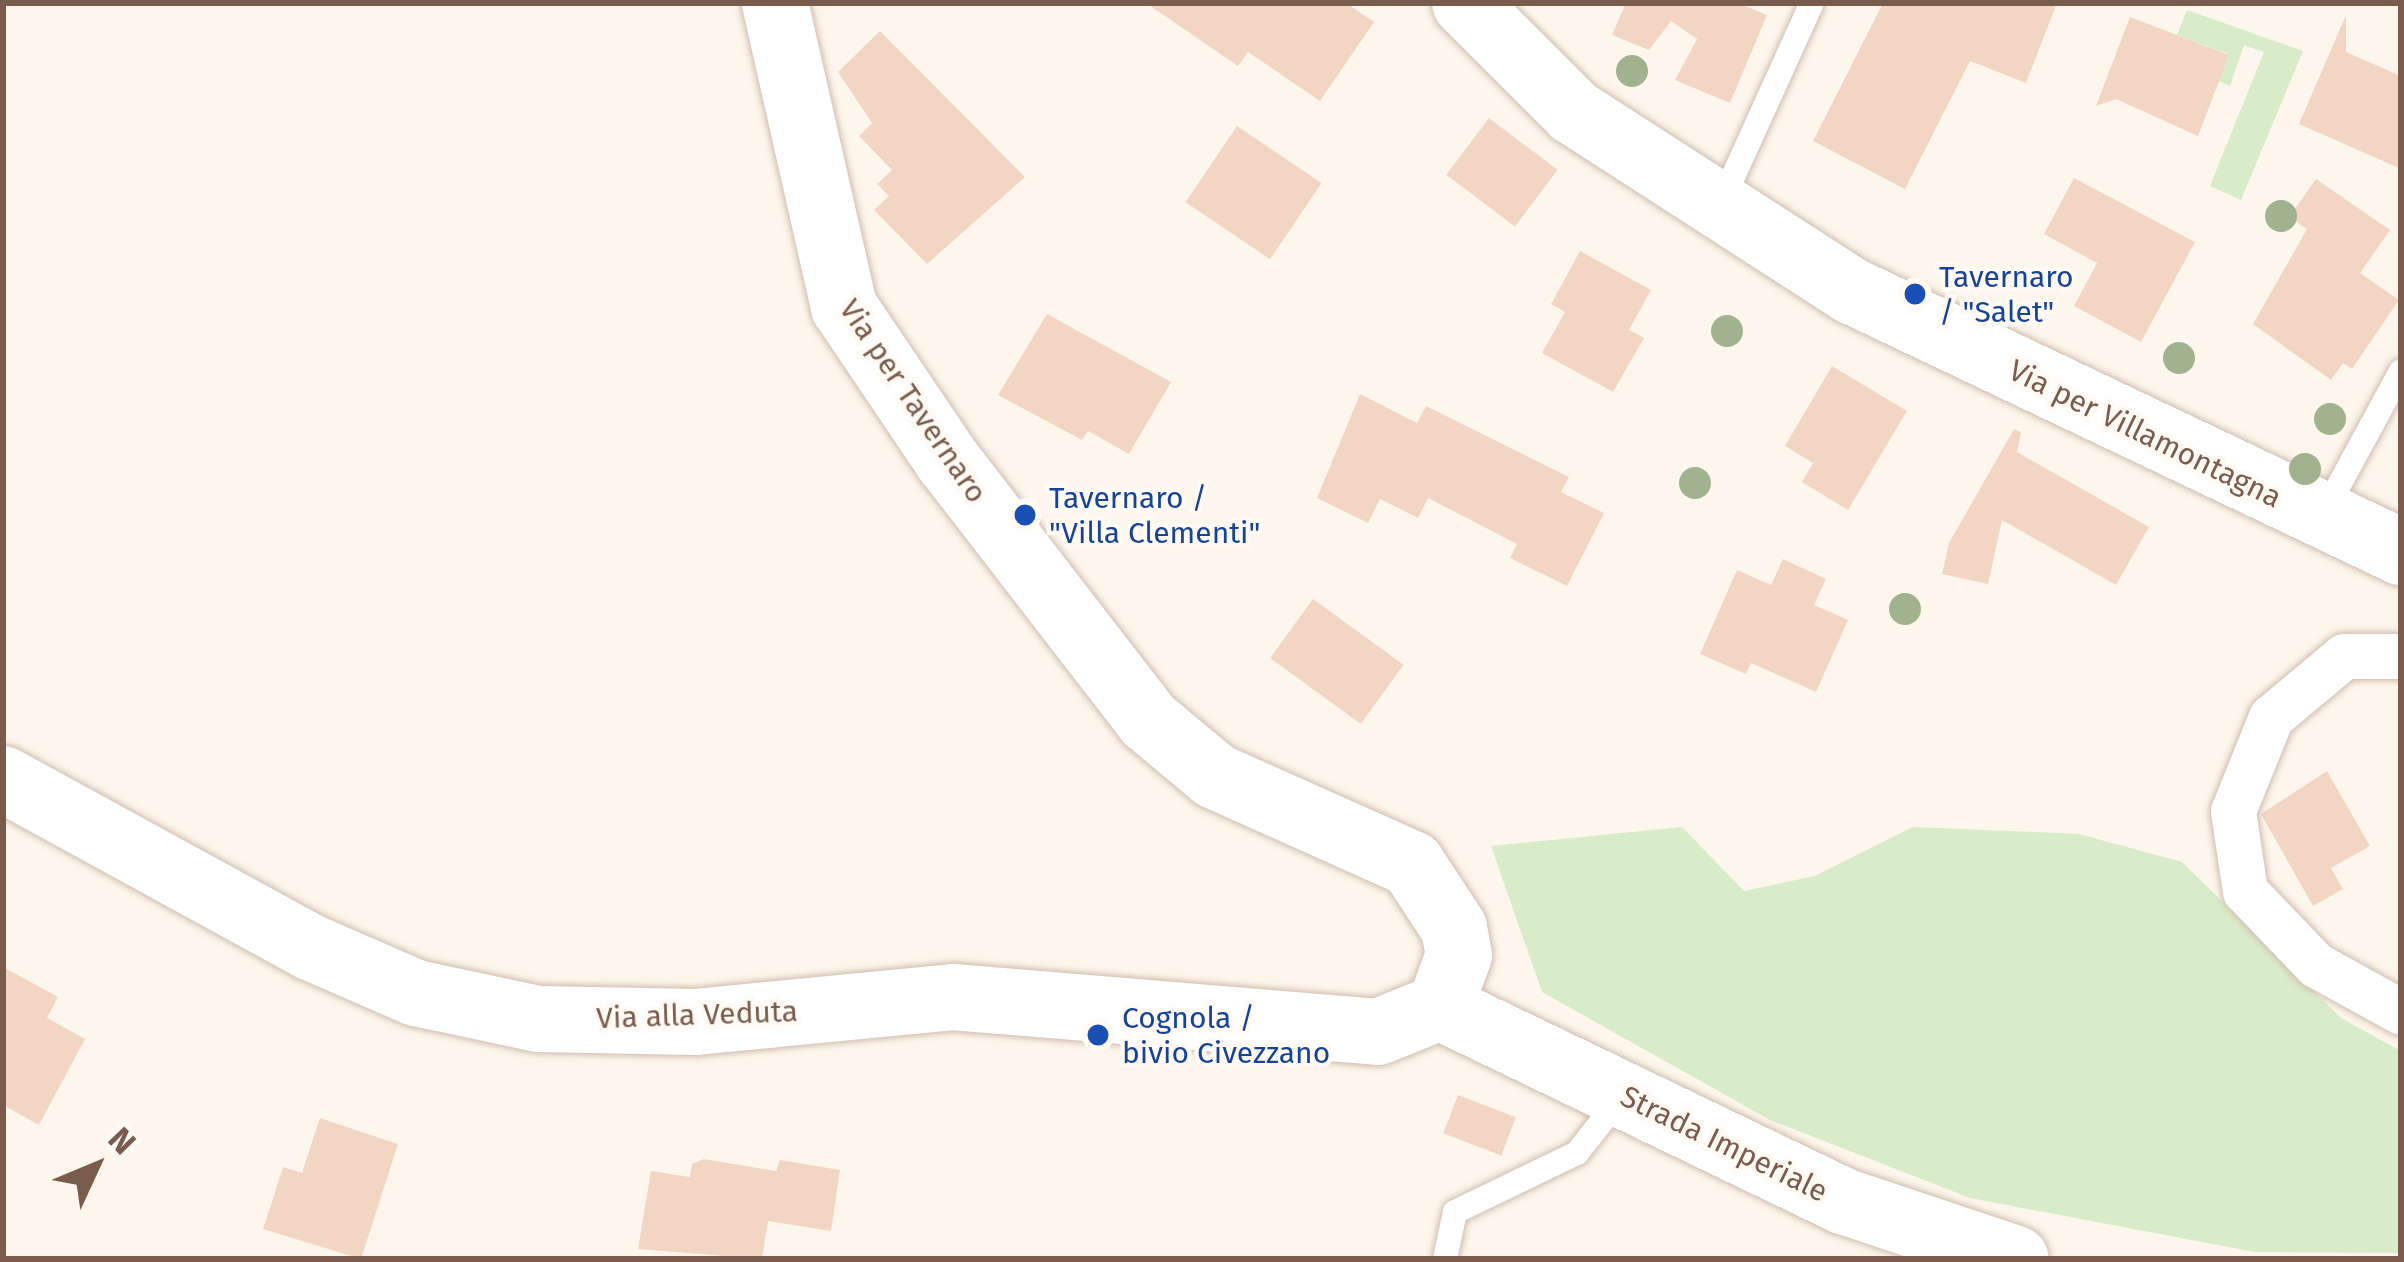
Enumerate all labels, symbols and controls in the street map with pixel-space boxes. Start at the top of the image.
place label: Tavernaro / "Salet" [1939,259,2074,330]
marker: Tavernaro / "Salet" [1902,281,1928,307]
street label: Via per Tavernaro [832,292,994,510]
street label: Via per Villamontagna [2003,352,2287,516]
place label: Tavernaro / "Villa Clementi" [1049,480,1260,550]
marker: Tavernaro / "Villa Clementi" [1012,502,1038,528]
street label: Via alla Veduta [596,993,798,1037]
place label: Cognola / bivio Civezzano [1122,1000,1330,1070]
marker: Cognola / bivio Civezzano [1085,1022,1111,1048]
street label: Strada Imperiale [1615,1078,1833,1210]
north arrow [36,1106,156,1226]
text: N [100,1119,144,1163]

